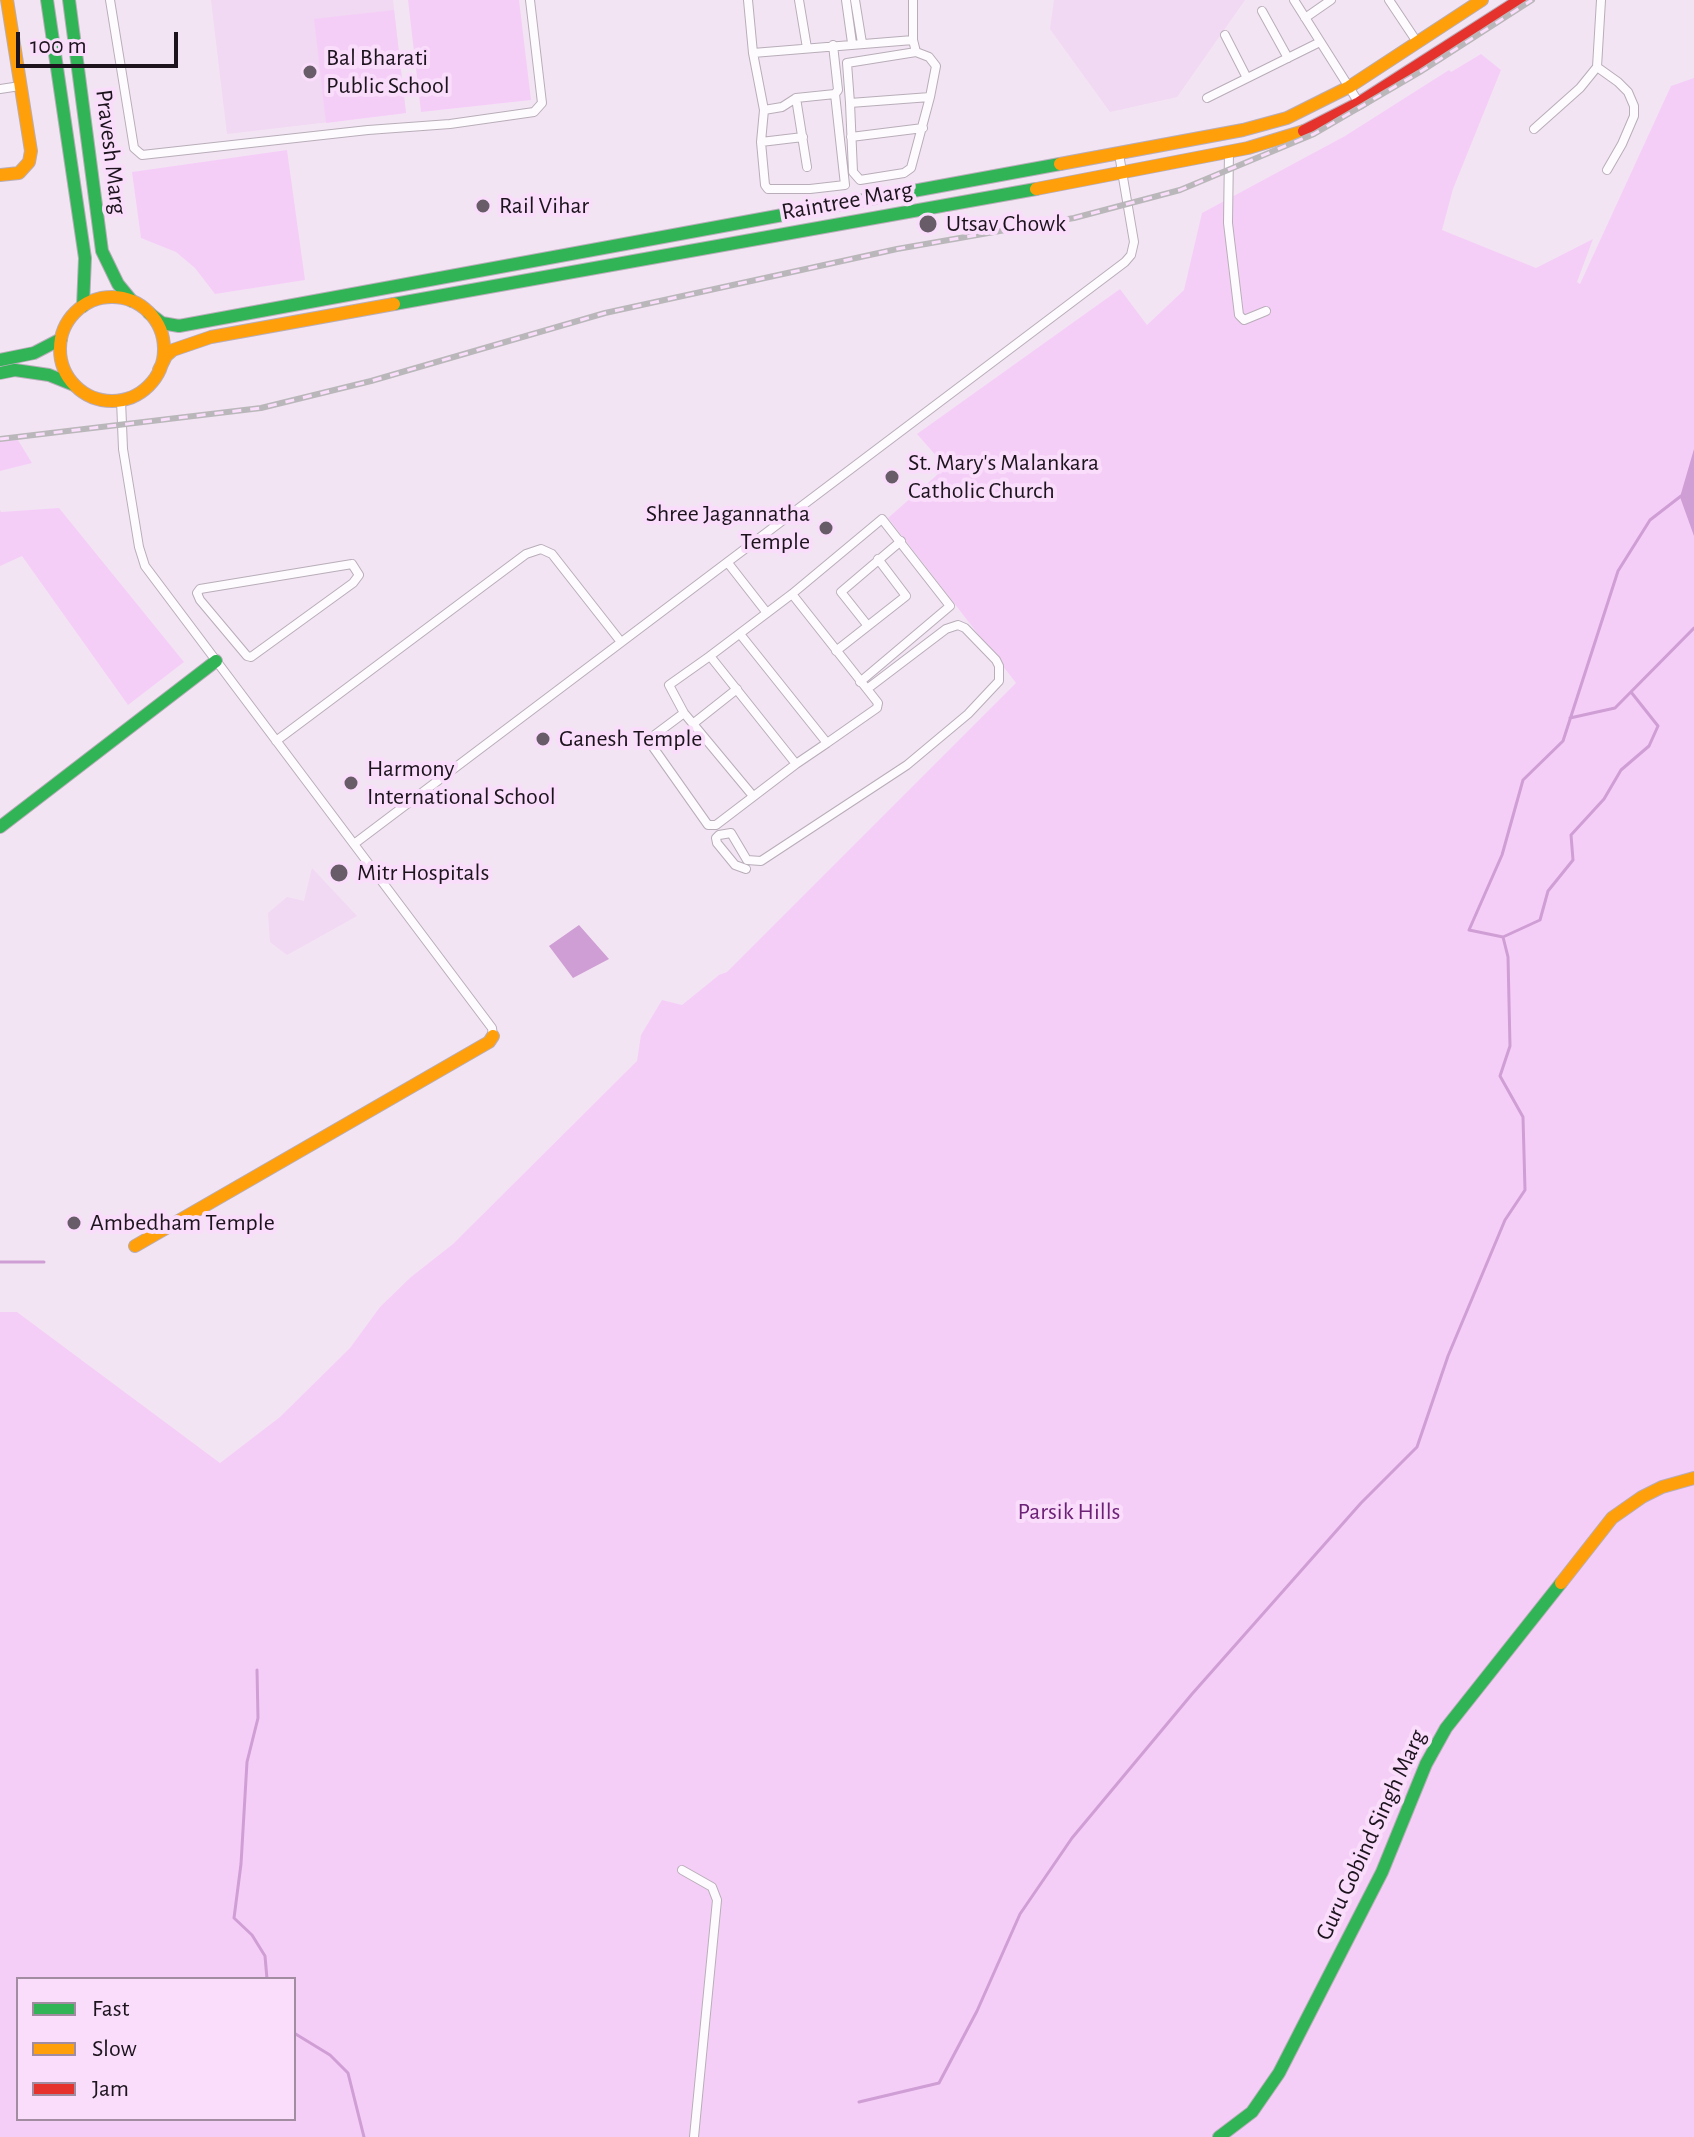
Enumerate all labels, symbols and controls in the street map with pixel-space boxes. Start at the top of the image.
scale bar [20,16,182,66]
text: 100 m [30,34,87,58]
place label: Bal Bharati Public School [326,44,450,100]
marker: Bal Bharati Public School [301,63,319,81]
street label: Pravesh Marg [89,88,133,216]
street label: Raintree Marg [779,175,915,227]
place label: Rail Vihar [499,192,589,220]
marker: Rail Vihar [474,197,492,215]
place label: Utsav Chowk [946,210,1066,238]
marker: Utsav Chowk [917,213,939,235]
place label: St. Mary's Malankara Catholic Church [908,449,1099,505]
marker: St. Mary's Malankara Catholic Church [883,468,901,486]
place label: Shree Jagannatha Temple [646,500,810,556]
marker: Shree Jagannatha Temple [817,519,835,537]
place label: Ganesh Temple [559,725,702,753]
marker: Ganesh Temple [534,730,552,748]
place label: Harmony International School [367,755,556,811]
marker: Harmony International School [342,774,360,792]
place label: Mitr Hospitals [357,859,489,887]
marker: Mitr Hospitals [328,862,350,884]
place label: Ambedham Temple [90,1209,275,1237]
marker: Ambedham Temple [65,1214,83,1232]
park label: Parsik Hills [1017,1498,1121,1526]
street label: Guru Gobind Singh Marg [1310,1725,1432,1945]
legend [16,1977,296,2121]
text: Fast [92,1997,129,2021]
text: Slow [92,2037,137,2061]
text: Jam [92,2077,129,2101]

